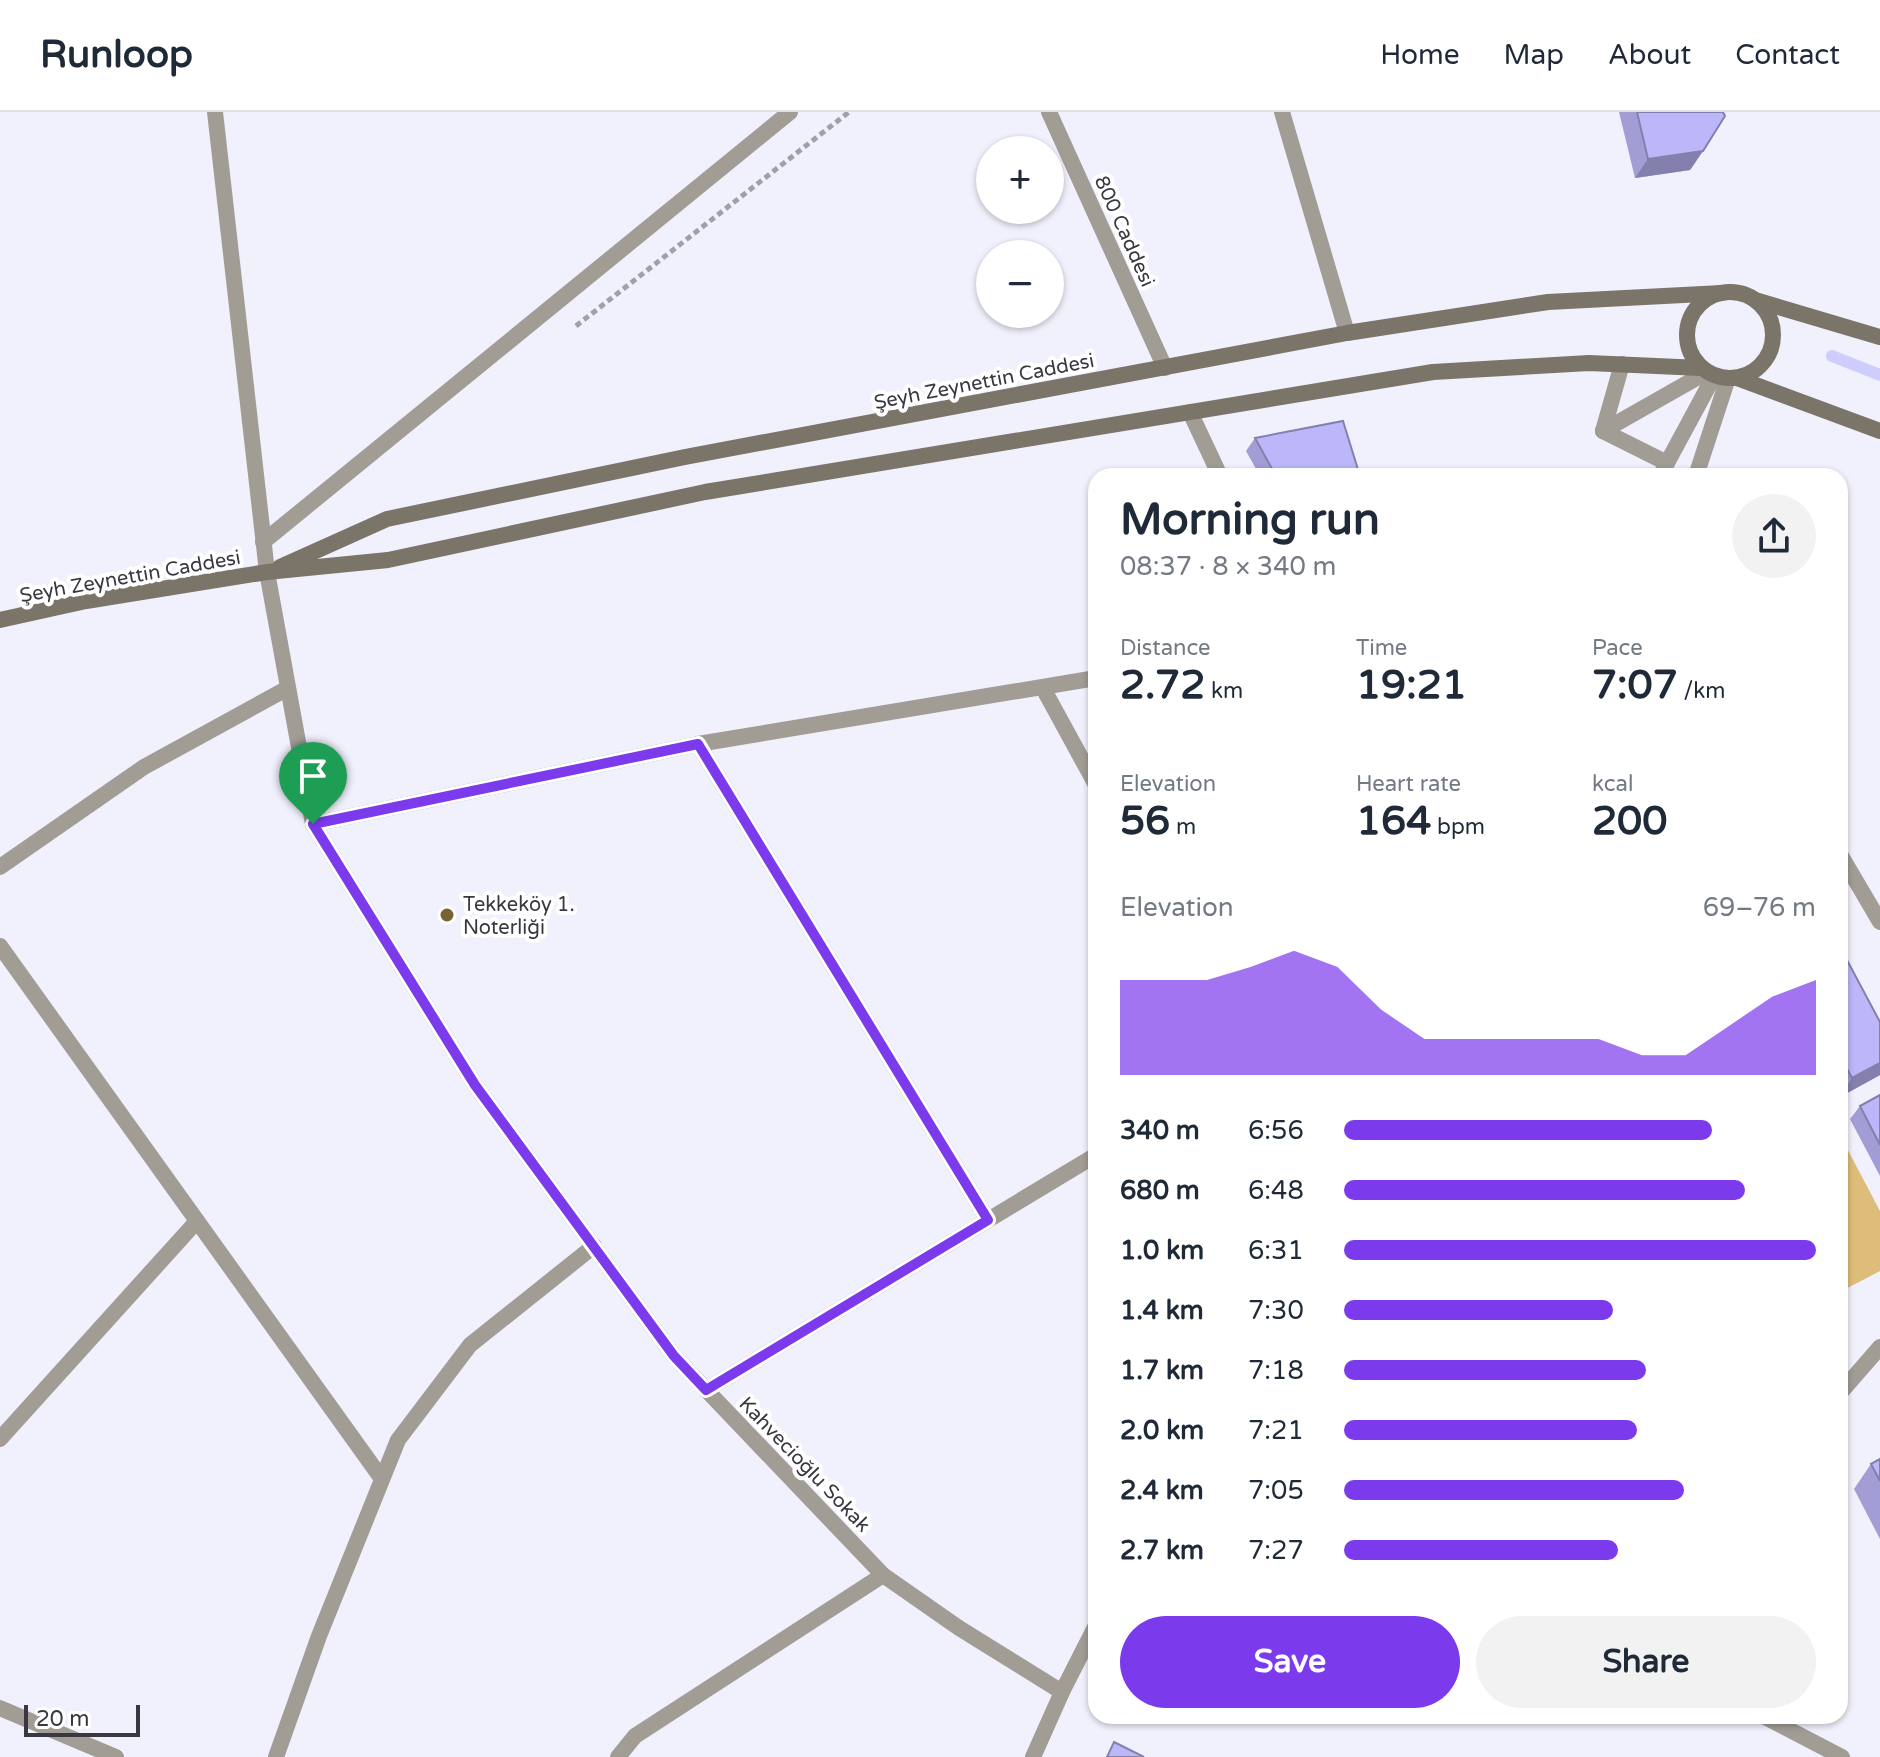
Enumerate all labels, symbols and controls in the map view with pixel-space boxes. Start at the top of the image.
text: Runloop [40,32,193,78]
text: Home [1380,38,1460,72]
text: Map [1504,38,1564,72]
text: About [1608,38,1691,72]
text: Contact [1735,38,1840,72]
map controls [976,136,1064,328]
button: + [976,136,1064,224]
street label: 800 Caddesi [1089,172,1159,291]
button: − [976,240,1064,328]
street label: Şeyh Zeynettin Caddesi [872,349,1096,415]
text: Morning run [1120,494,1380,547]
button: share [1732,494,1816,578]
street label: Şeyh Zeynettin Caddesi [18,546,242,608]
text: 08:37 · 8 × 340 m [1120,551,1336,582]
text: Distance [1120,635,1211,661]
text: Time [1356,635,1407,661]
text: Pace [1592,635,1643,661]
text: 2.72 [1120,661,1205,709]
text: 19:21 [1356,661,1467,709]
text: 7:07 [1592,661,1678,709]
text: km [1205,678,1243,704]
text: /km [1678,678,1725,704]
pin [279,742,347,824]
icon: arrive [291,754,335,798]
text: Elevation [1120,771,1216,797]
text: Heart rate [1356,771,1461,797]
text: kcal [1592,771,1633,797]
text: 56 [1120,797,1170,845]
text: 164 [1356,797,1431,845]
text: 200 [1592,797,1667,845]
text: m [1170,814,1196,840]
text: bpm [1431,814,1485,840]
text: Elevation [1120,892,1234,923]
text: 69–76 m [1703,892,1816,923]
place label: Tekkeköy 1. Noterliği [463,893,575,940]
marker: Tekkeköy 1. Noterliği [438,906,456,924]
text: 340 m [1120,1115,1200,1146]
text: 6:56 [1248,1115,1304,1146]
text: 680 m [1120,1175,1200,1206]
text: 6:48 [1248,1175,1304,1206]
text: 1.0 km [1120,1235,1204,1266]
text: 6:31 [1248,1235,1304,1266]
text: 1.4 km [1120,1295,1204,1326]
text: 7:30 [1248,1295,1304,1326]
text: 1.7 km [1120,1355,1204,1386]
text: 7:18 [1248,1355,1304,1386]
street label: Kahvecioğlu Sokak [734,1392,875,1537]
text: 2.0 km [1120,1415,1204,1446]
text: 7:21 [1248,1415,1304,1446]
text: 2.4 km [1120,1475,1204,1506]
text: 7:05 [1248,1475,1304,1506]
text: 2.7 km [1120,1535,1204,1566]
text: 7:27 [1248,1535,1304,1566]
button: Save [1120,1616,1460,1708]
button: Share [1476,1616,1816,1708]
scale bar [24,1701,140,1737]
text: 20 m [36,1706,90,1732]

